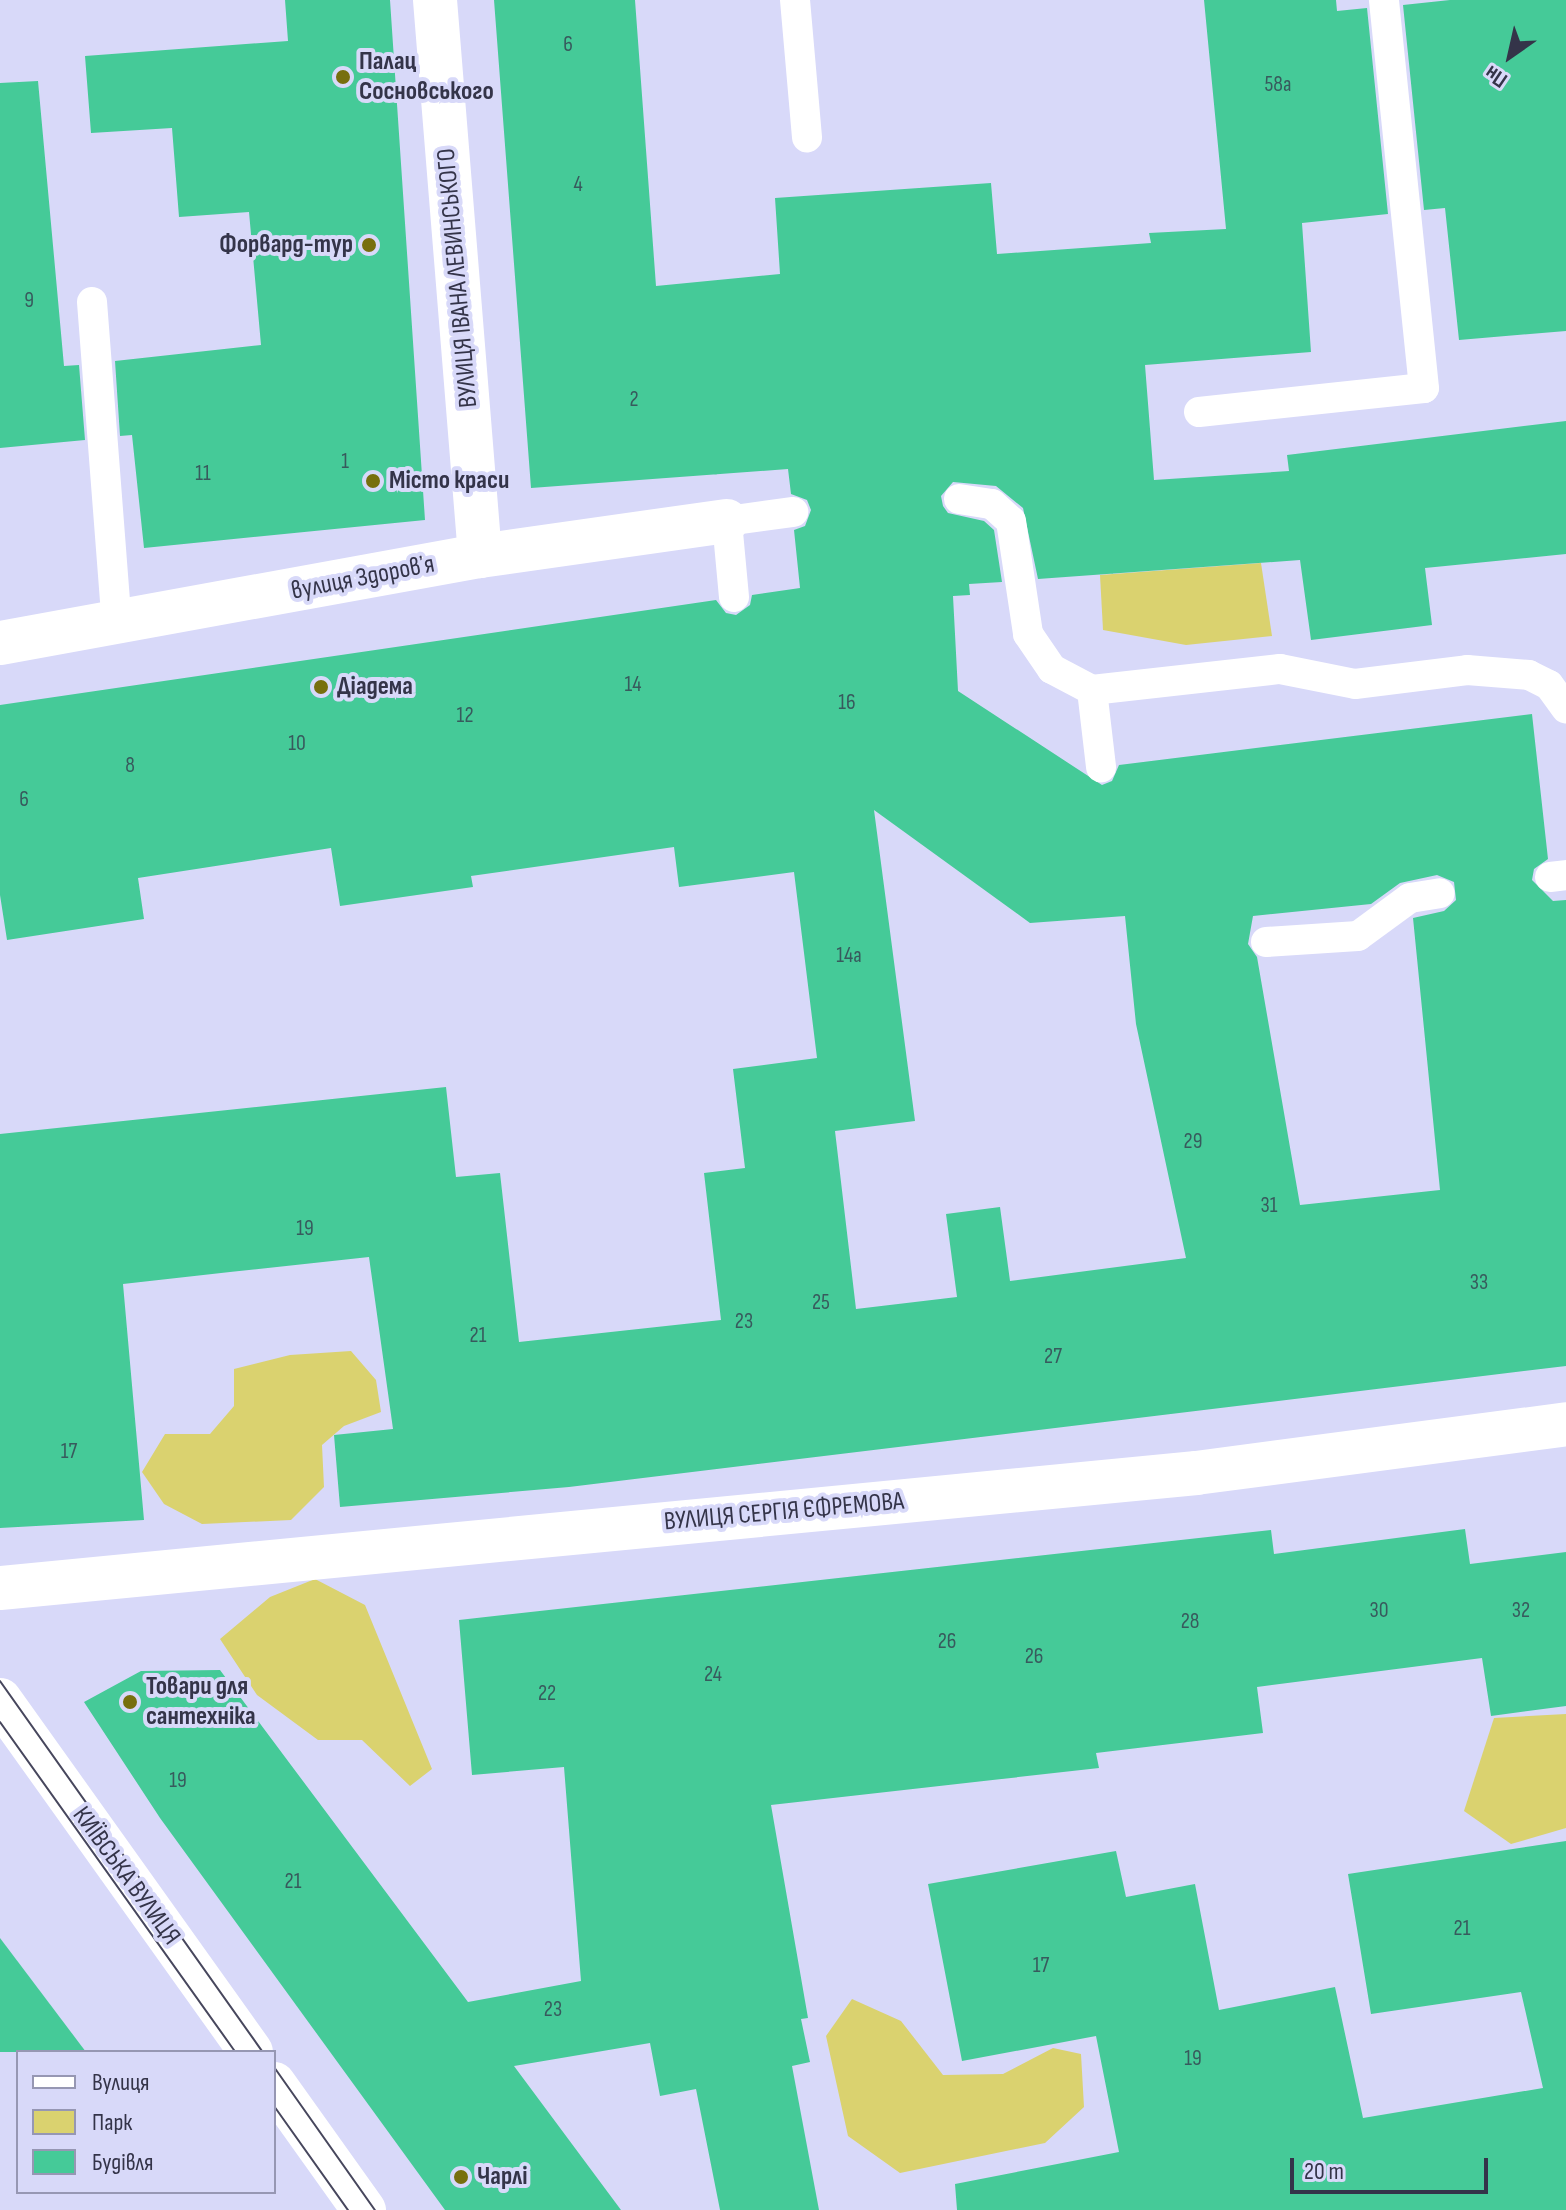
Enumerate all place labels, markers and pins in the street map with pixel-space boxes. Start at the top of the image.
place label: Палац Сосновського [359,46,494,108]
marker: Палац Сосновського [334,68,352,86]
place label: Форвард-тур [219,229,353,261]
marker: Форвард-тур [360,236,378,254]
place label: Місто краси [389,465,509,497]
marker: Місто краси [364,472,382,490]
place label: Діадема [337,671,413,703]
marker: Діадема [312,678,330,696]
place label: Товари для сантехніка [146,1671,256,1732]
marker: Товари для сантехніка [121,1693,139,1711]
place label: Чарлі [477,2161,528,2193]
marker: Чарлі [452,2168,470,2186]

